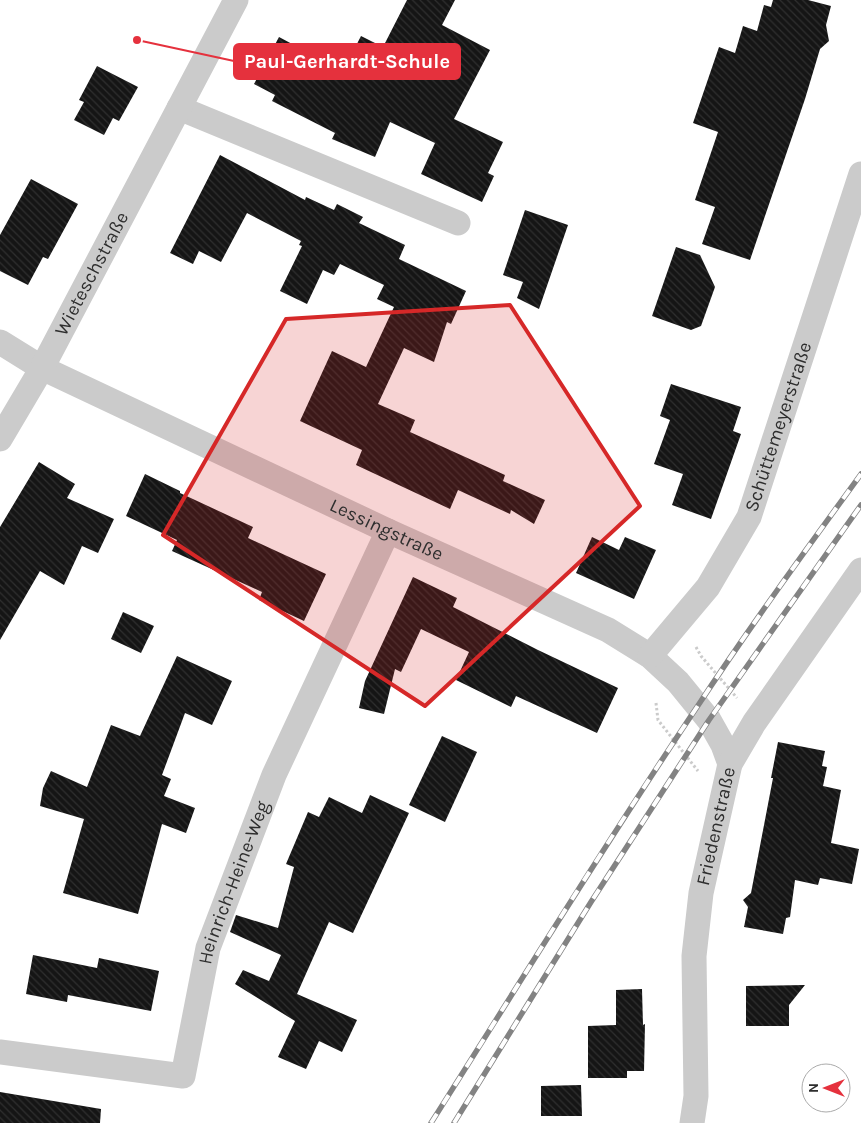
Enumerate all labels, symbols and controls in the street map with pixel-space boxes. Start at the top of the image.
callout: Paul-Gerhardt-Schule [234,44,460,79]
text: Paul-Gerhardt-Schule [244,50,450,73]
street label: Wieteschstraße [50,208,133,339]
street label: Schüttemeyerstraße [740,339,816,515]
street label: Lessingstraße [326,494,447,565]
street label: Friedenstraße [692,765,740,888]
street label: Heinrich-Heine-Weg [194,798,274,966]
north arrow [801,1063,851,1113]
text: N [805,1083,822,1093]

